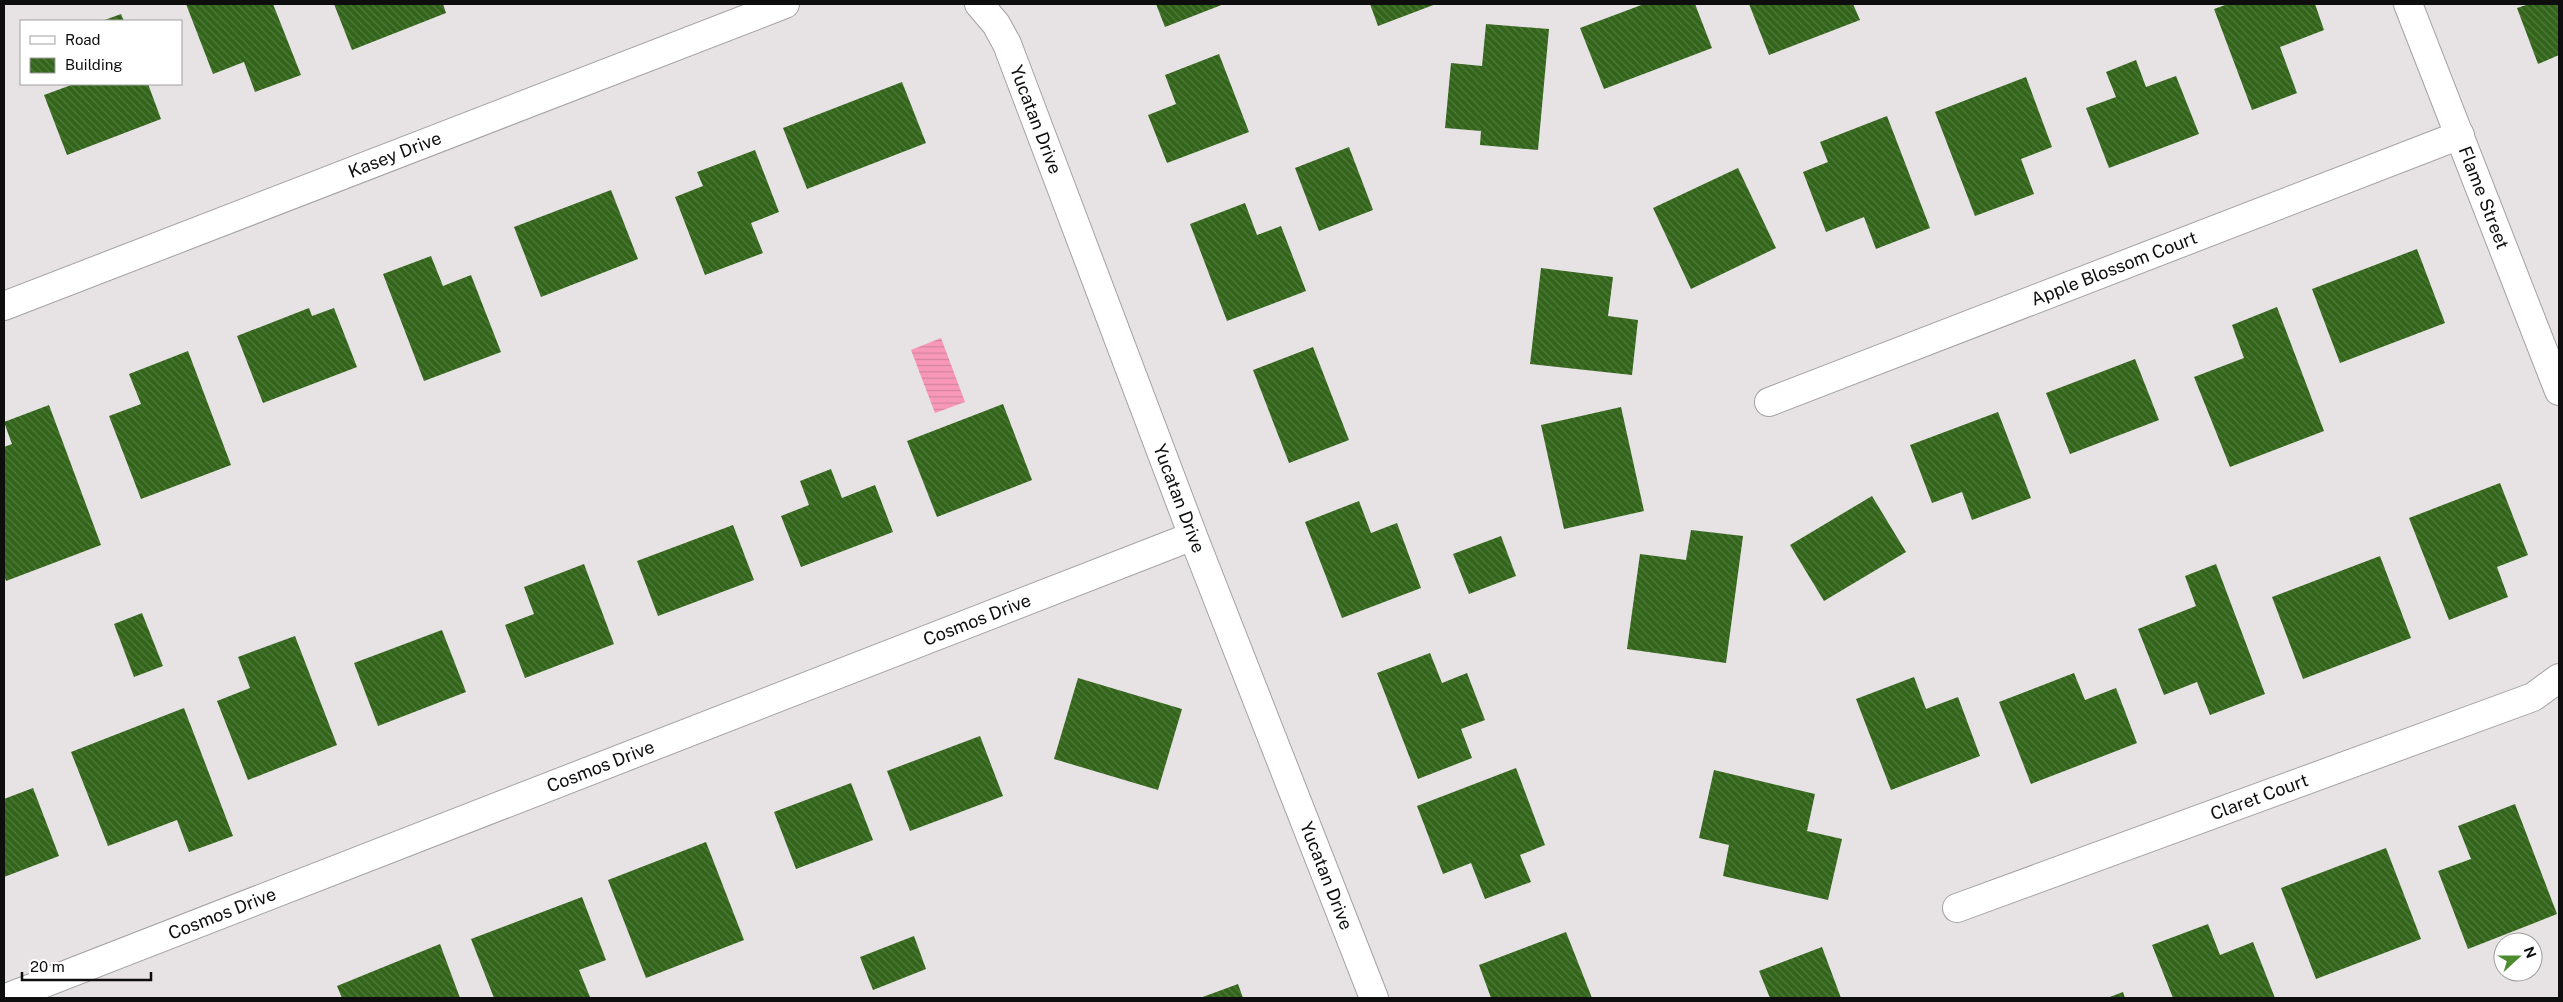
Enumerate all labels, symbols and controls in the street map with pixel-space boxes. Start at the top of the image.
legend [20,20,182,85]
text: Road [65,31,101,48]
text: Building [65,56,123,73]
street label: Yucatan Drive [1006,62,1066,177]
street label: Kasey Drive [345,127,444,182]
street label: Flame Street [2455,143,2514,252]
street label: Apple Blossom Court [2028,227,2200,310]
street label: Yucatan Drive [1149,441,1210,556]
street label: Cosmos Drive [920,589,1034,650]
street label: Cosmos Drive [544,736,657,797]
street label: Claret Court [2207,769,2311,824]
street label: Yucatan Drive [1296,818,1357,933]
street label: Cosmos Drive [165,883,279,944]
north arrow [2493,932,2543,982]
text: N [2521,944,2540,960]
scale bar [22,950,151,982]
text: 20 m [30,958,65,975]

